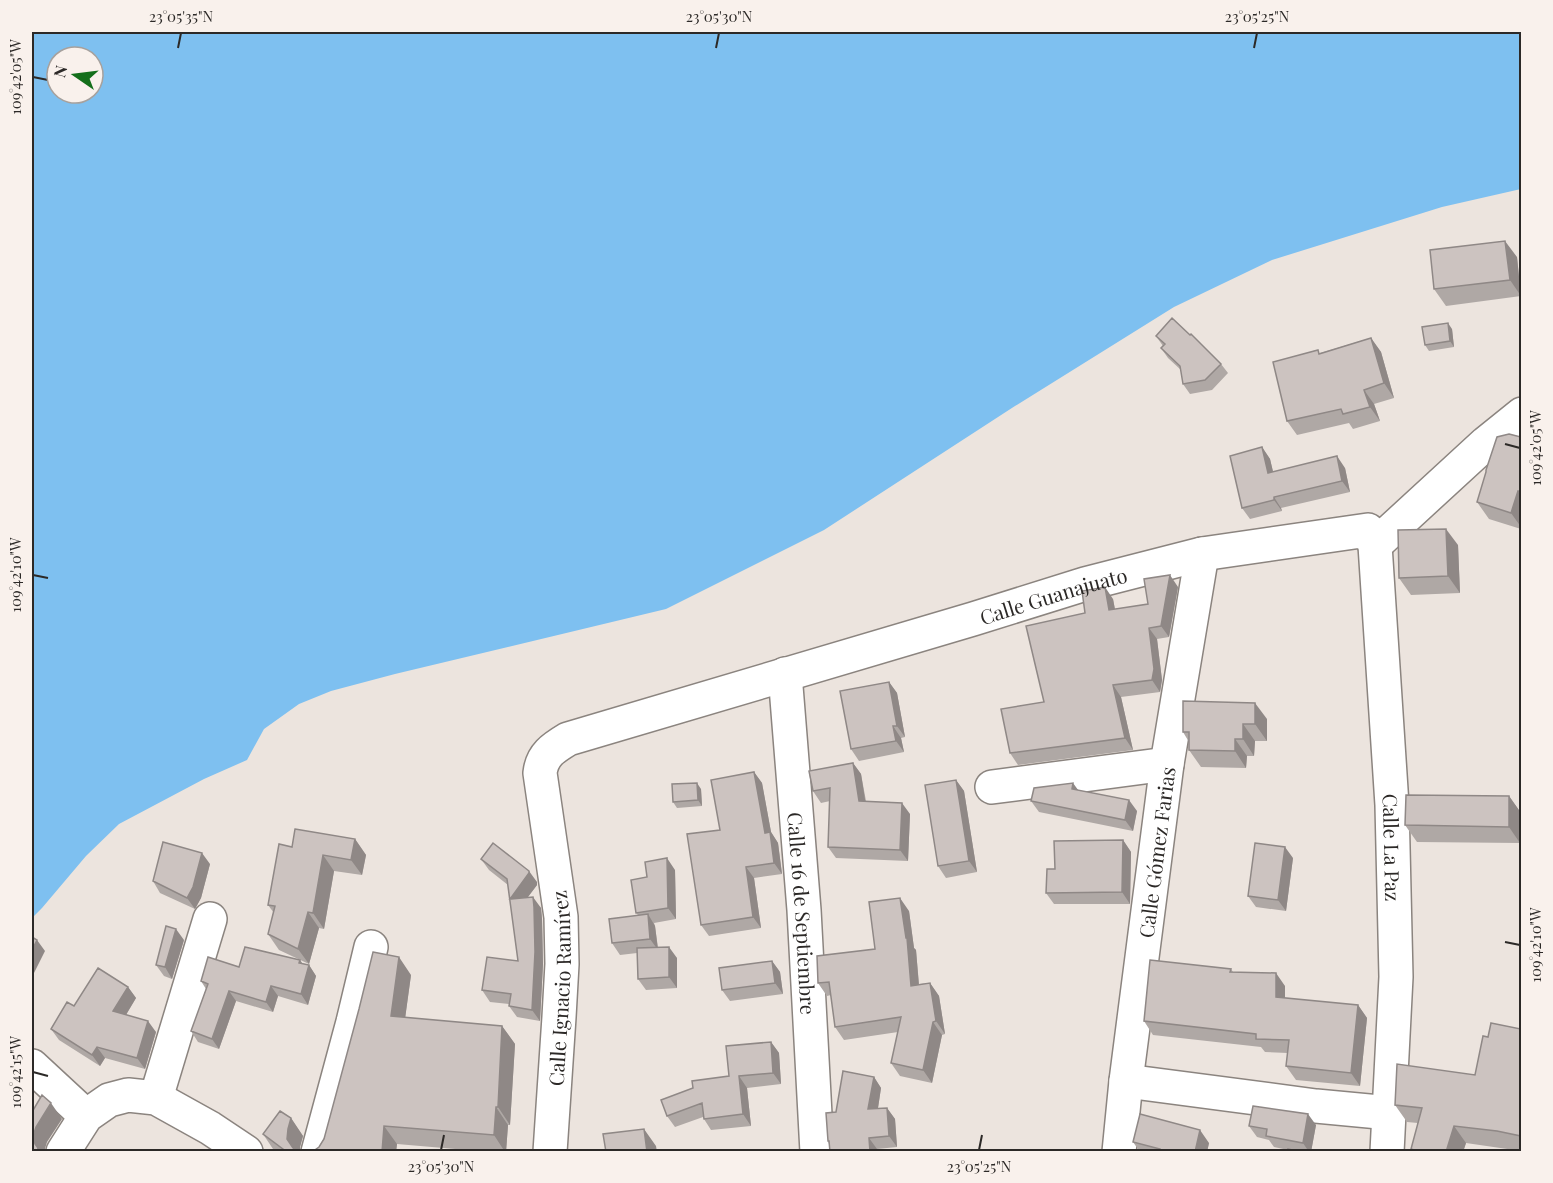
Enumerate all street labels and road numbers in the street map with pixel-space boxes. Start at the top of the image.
street label: Calle Guanajuato [976,560,1130,630]
street label: Calle Gómez Farias [1131,765,1180,939]
street label: Calle La Paz [1378,793,1408,902]
street label: Calle 16 de Septiembre [783,811,823,1015]
street label: Calle Ignacio Ramírez [541,889,576,1087]

